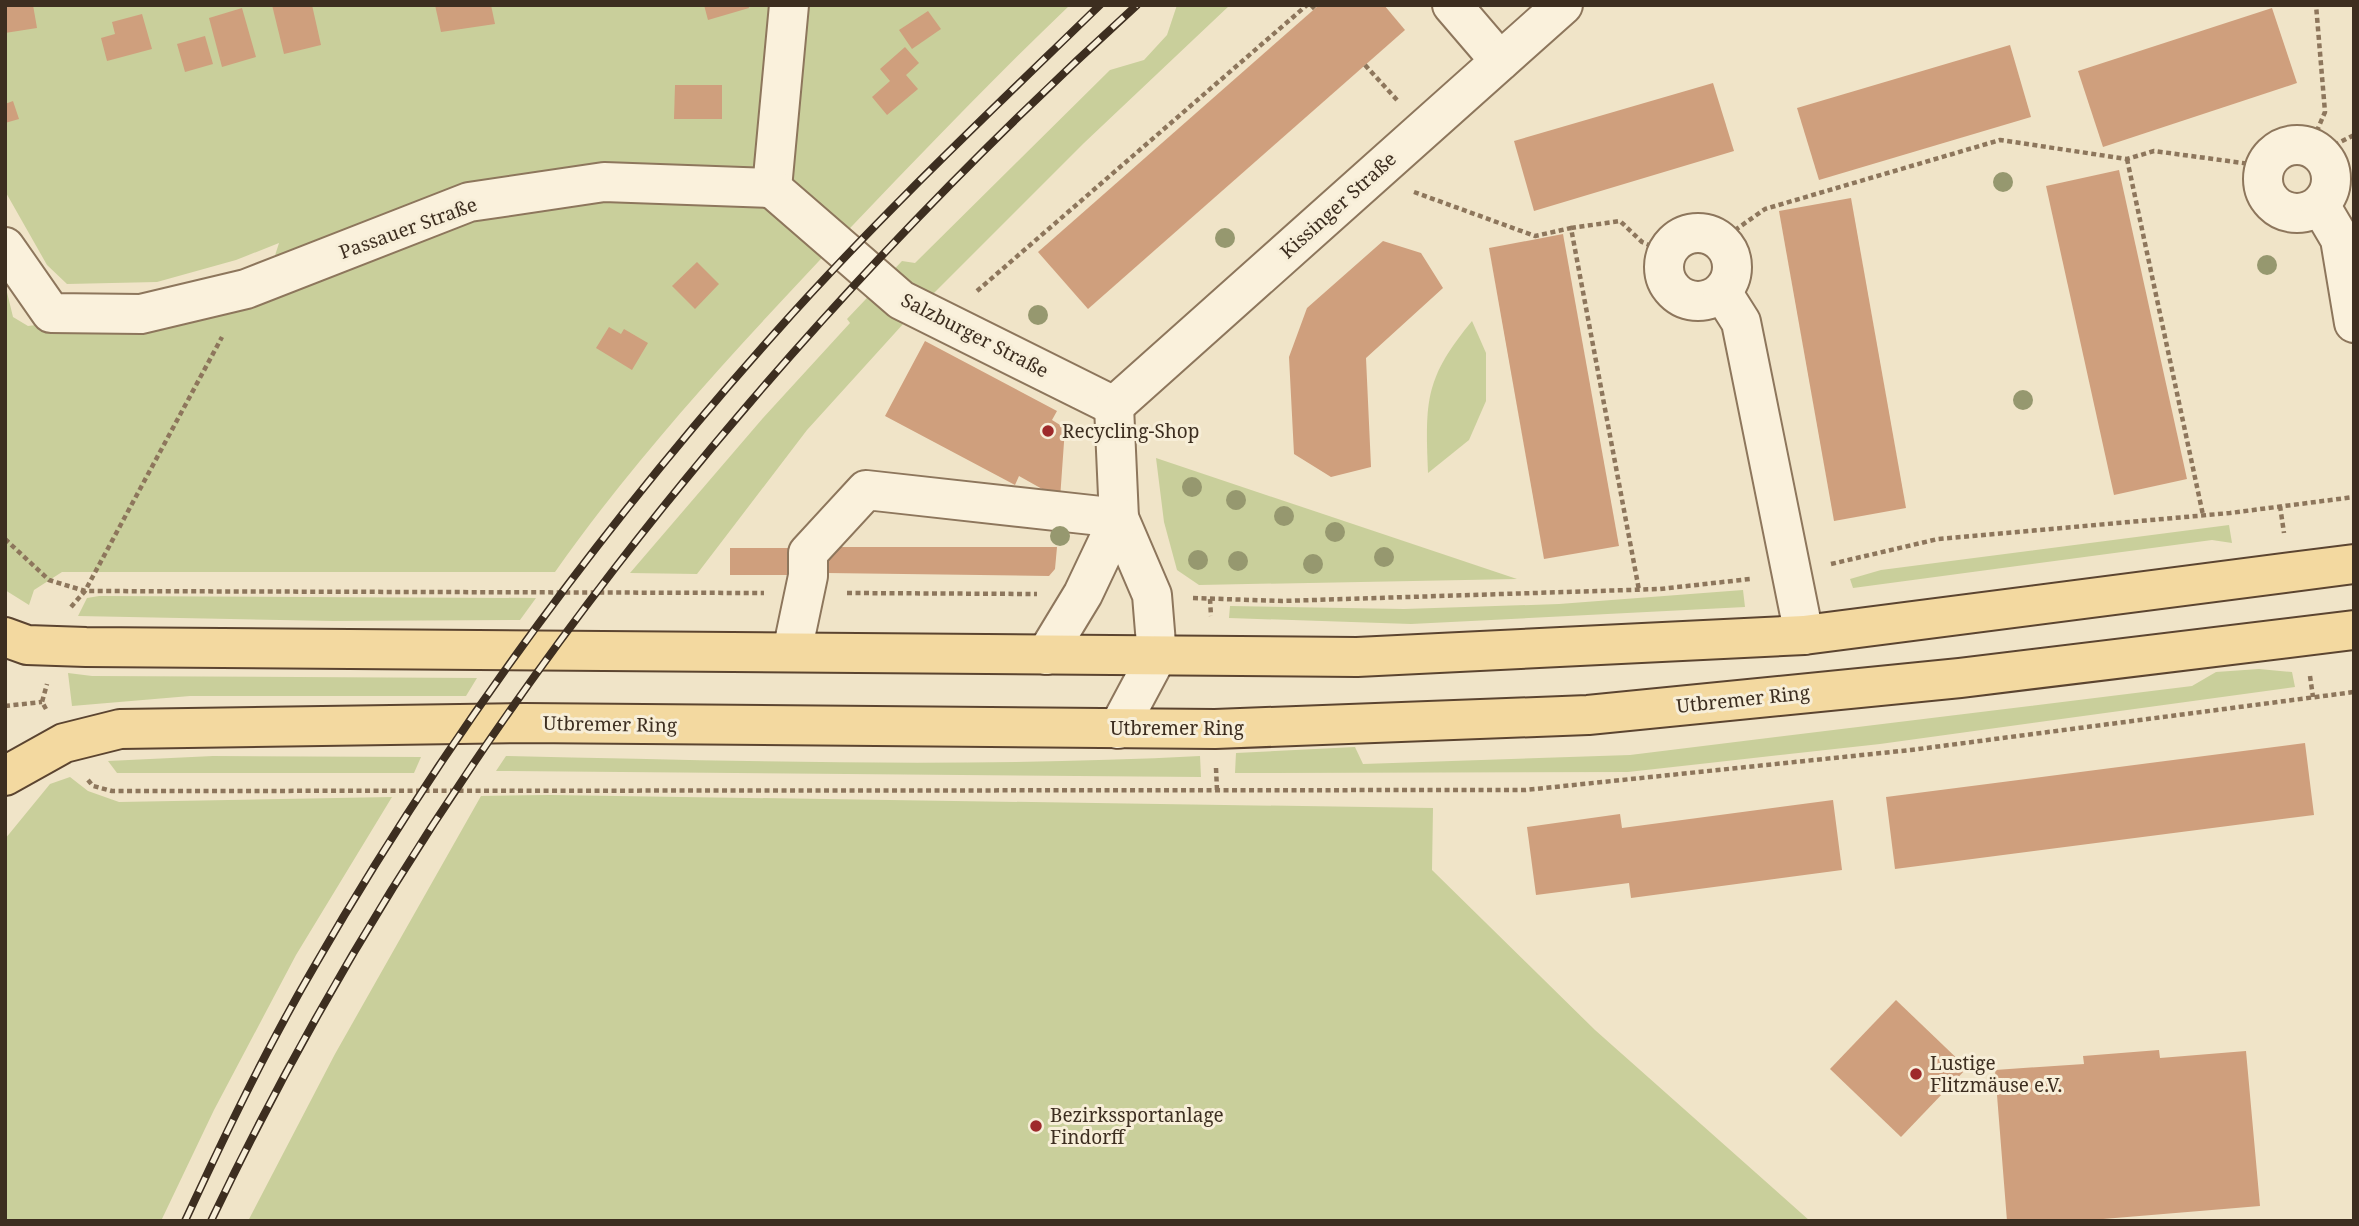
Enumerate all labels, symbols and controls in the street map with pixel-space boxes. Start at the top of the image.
street label: Kissinger Straße [1274,146,1402,264]
street label: Passauer Straße [335,191,481,265]
street label: Salzburger Straße [897,287,1053,383]
place label: Recycling-Shop [1062,418,1199,444]
marker: Recycling-Shop [1040,423,1056,439]
street label: Utbremer Ring [1675,679,1811,719]
street label: Utbremer Ring [543,710,677,738]
street label: Utbremer Ring [1110,715,1244,741]
place label: Lustige Flitzmäuse e.V. [1930,1050,2062,1098]
marker: Lustige Flitzmäuse e.V. [1908,1066,1924,1082]
place label: Bezirkssportanlage Findorff [1050,1102,1224,1150]
marker: Bezirkssportanlage Findorff [1028,1118,1044,1134]

